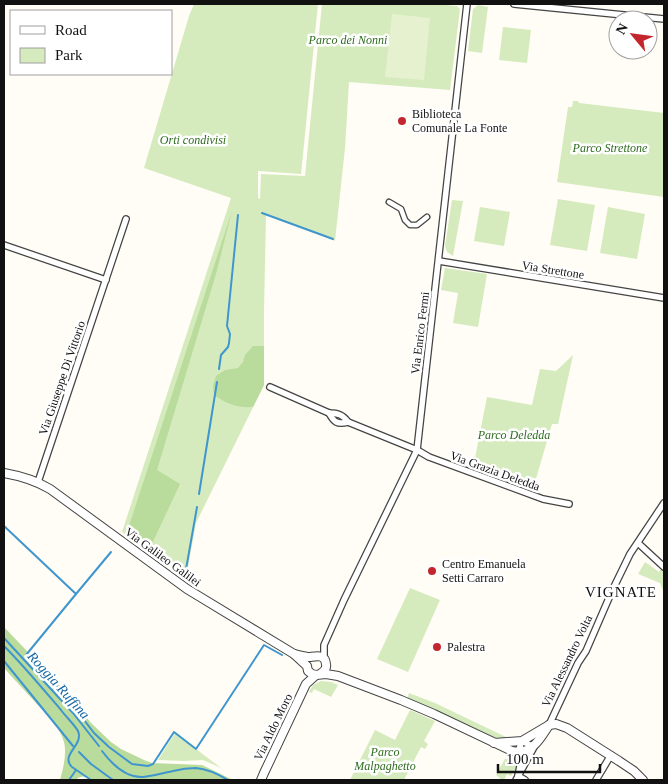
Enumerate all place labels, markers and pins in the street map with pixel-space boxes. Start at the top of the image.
place label: Biblioteca Comunale La Fonte [412,107,507,135]
marker: Biblioteca Comunale La Fonte [396,115,408,127]
place label: Centro Emanuela Setti Carraro [442,557,526,585]
marker: Centro Emanuela Setti Carraro [426,565,438,577]
place label: Palestra [447,640,486,654]
marker: Palestra [431,641,443,653]

